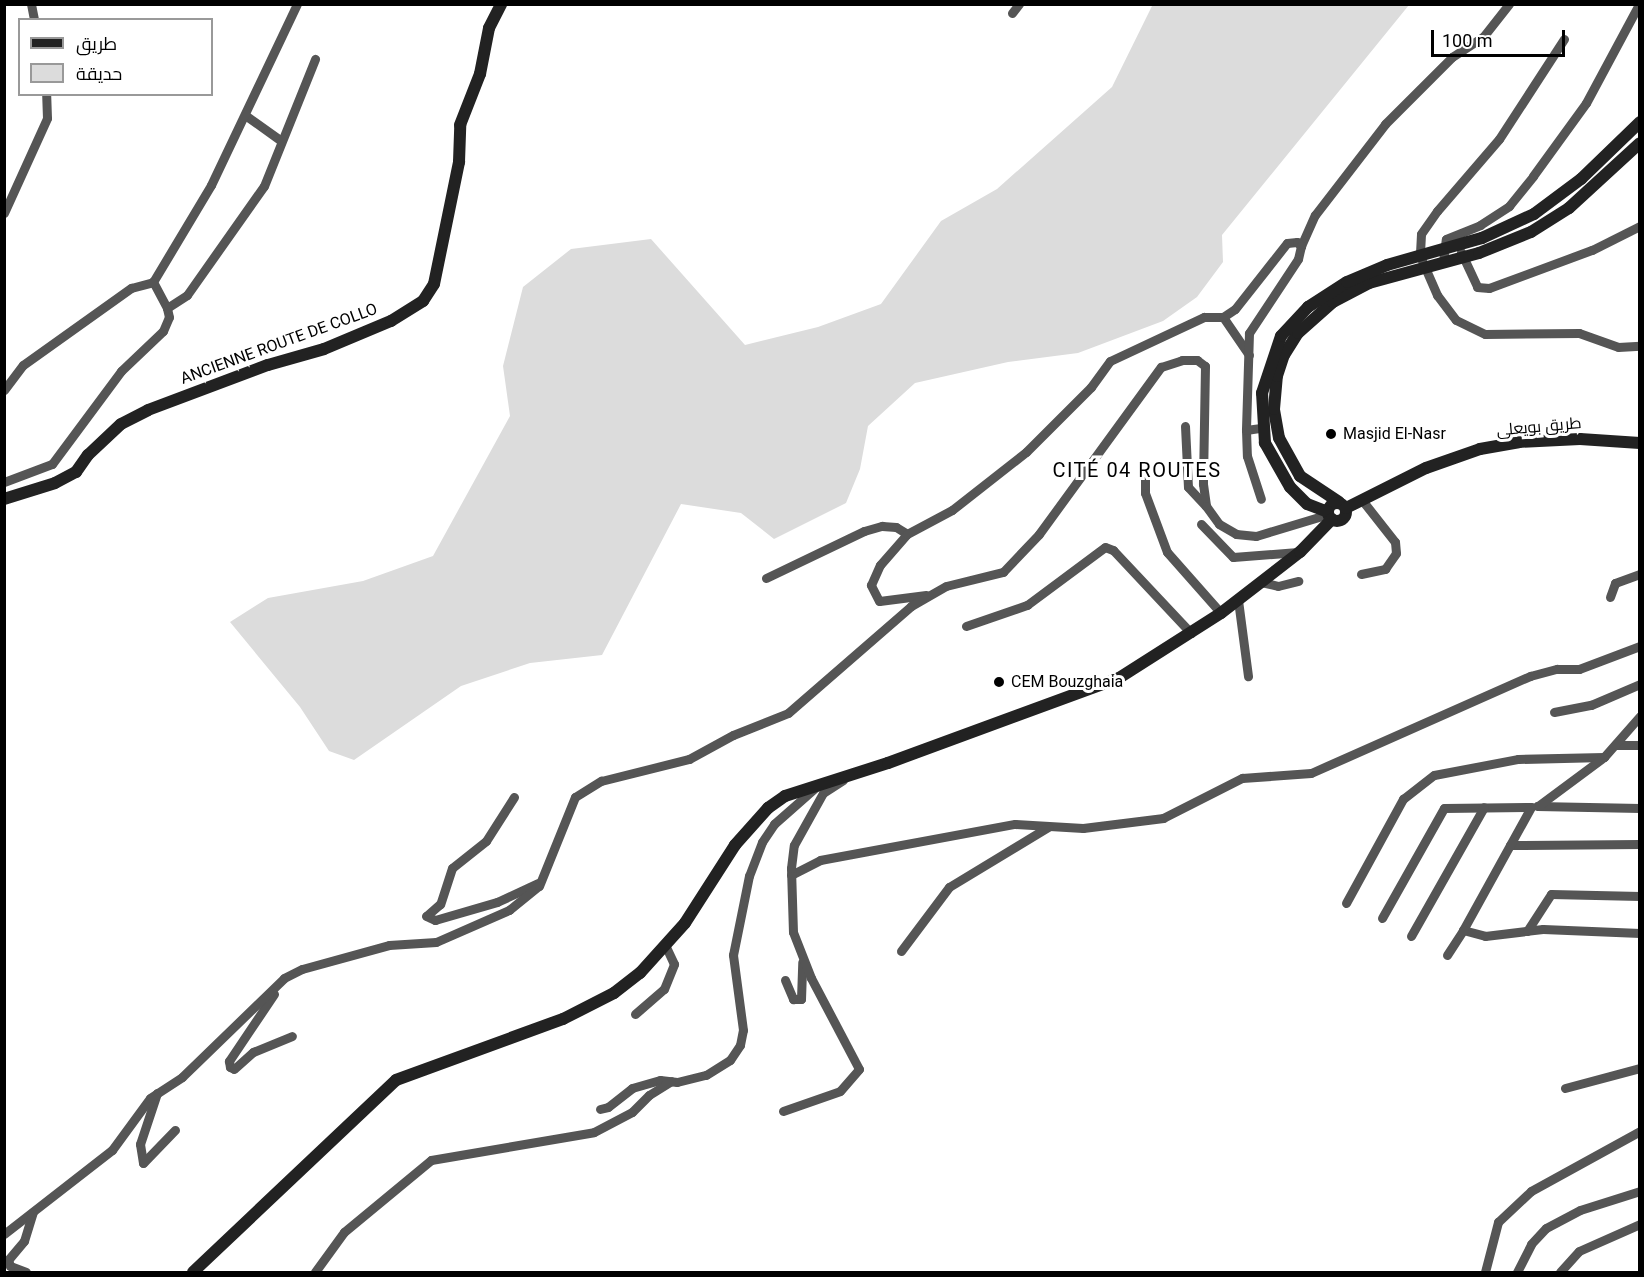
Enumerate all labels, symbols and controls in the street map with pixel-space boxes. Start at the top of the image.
legend [18,18,213,96]
scale bar [1434,18,1568,56]
text: 100 m [1442,30,1493,51]
text: طريق [76,33,117,54]
text: حديقة [76,63,122,84]
street label: ANCIENNE ROUTE DE COLLO [178,299,380,389]
street label: طريق بويعلى [1496,414,1582,440]
place label: Masjid El-Nasr [1343,424,1446,444]
marker: Masjid El-Nasr [1324,427,1338,441]
district label: CITÉ 04 ROUTES [1052,458,1222,482]
place label: CEM Bouzghaia [1011,672,1123,692]
marker: CEM Bouzghaia [992,675,1006,689]

